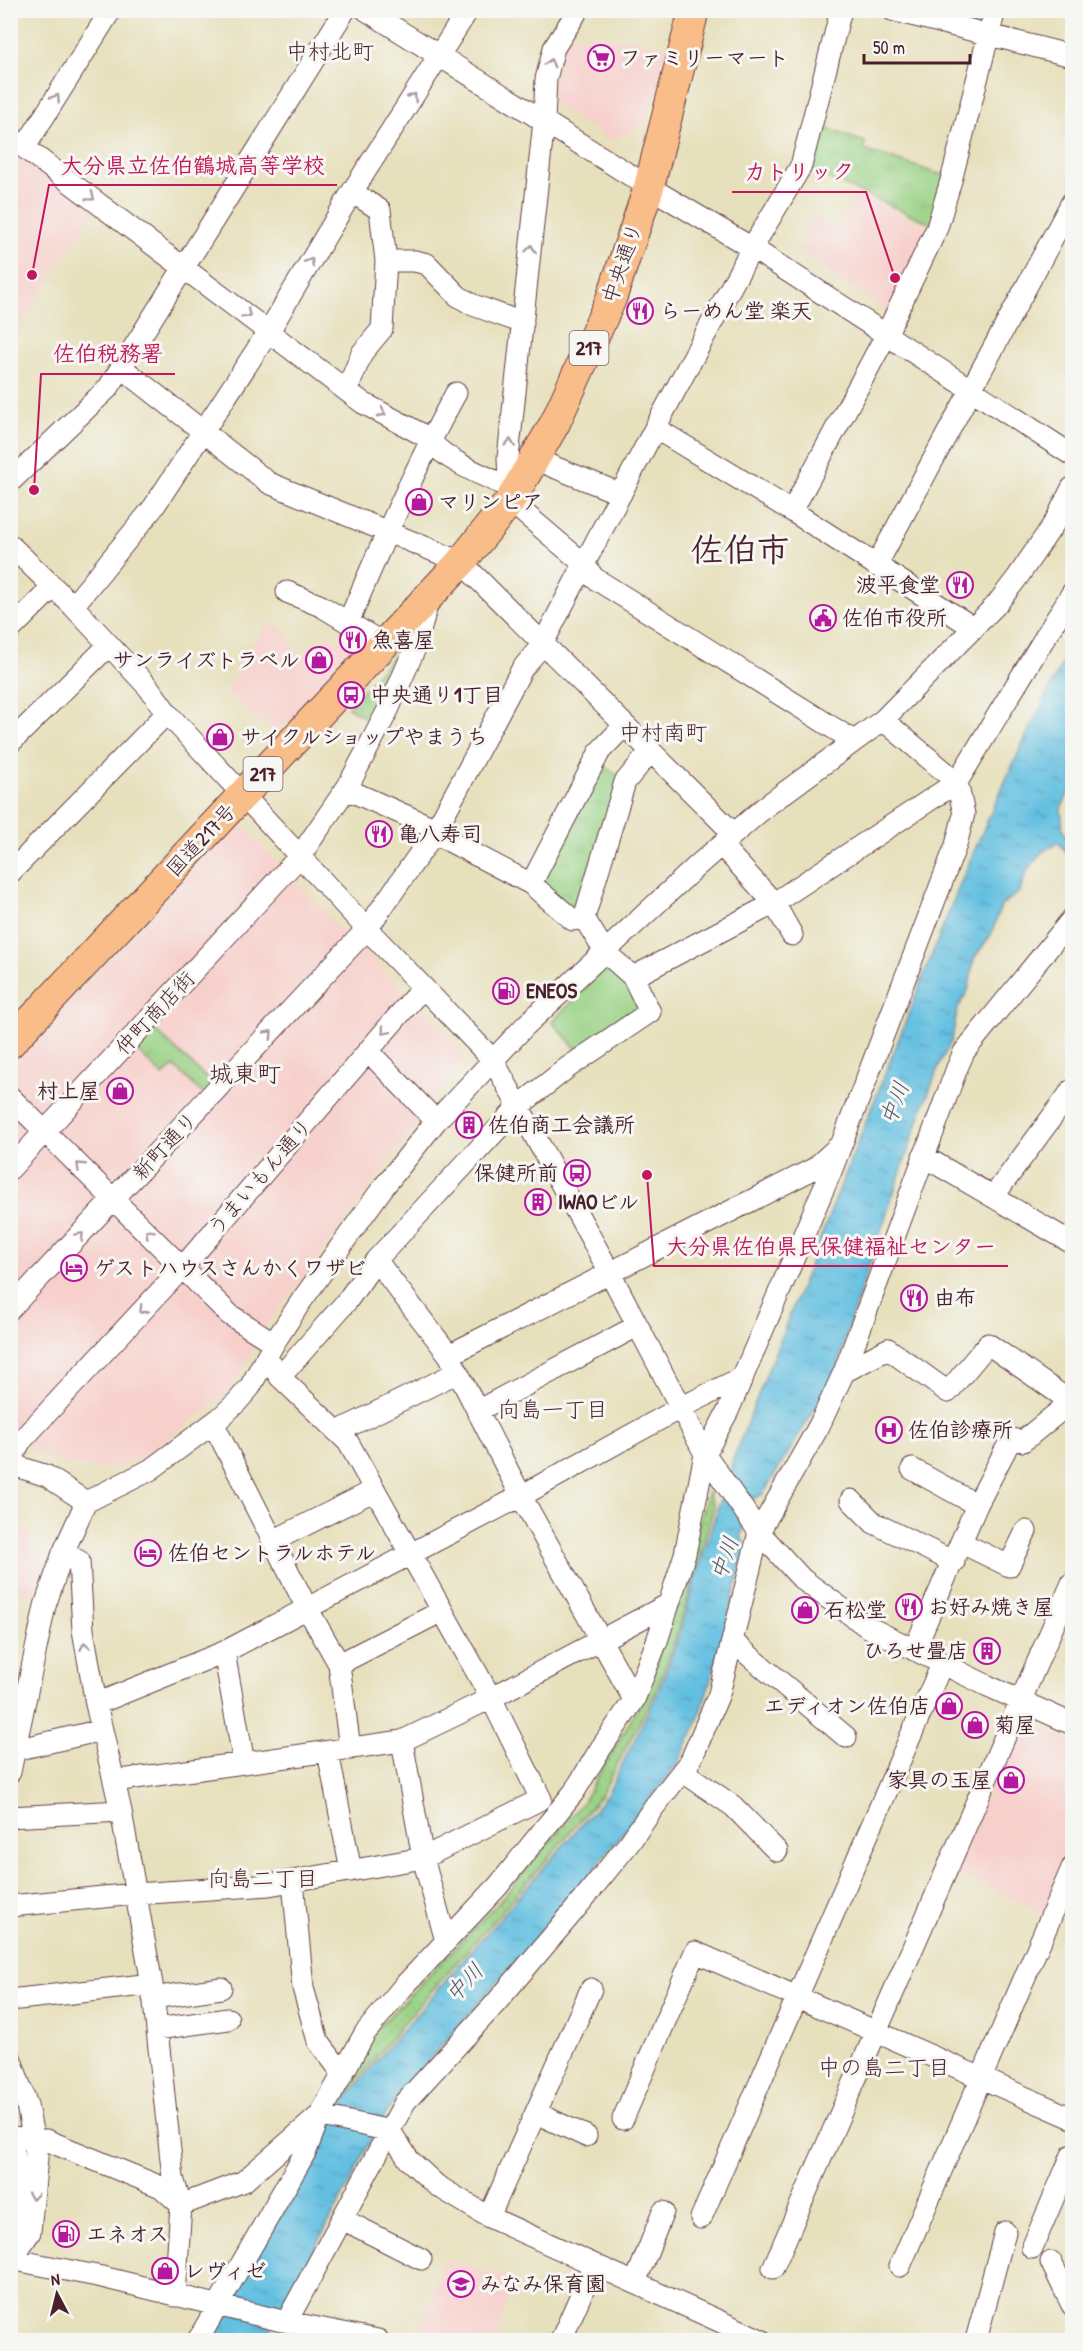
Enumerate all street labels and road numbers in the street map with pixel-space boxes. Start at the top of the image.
street label: 中央通り [594,218,649,307]
road number: 217 [570,331,608,365]
road number: 217 [244,757,282,791]
street label: 国道217号 [159,797,242,883]
street label: 仲町商店街 [108,964,201,1061]
street label: 新町通り [125,1105,204,1186]
street label: うまいもん通り [200,1112,319,1242]

